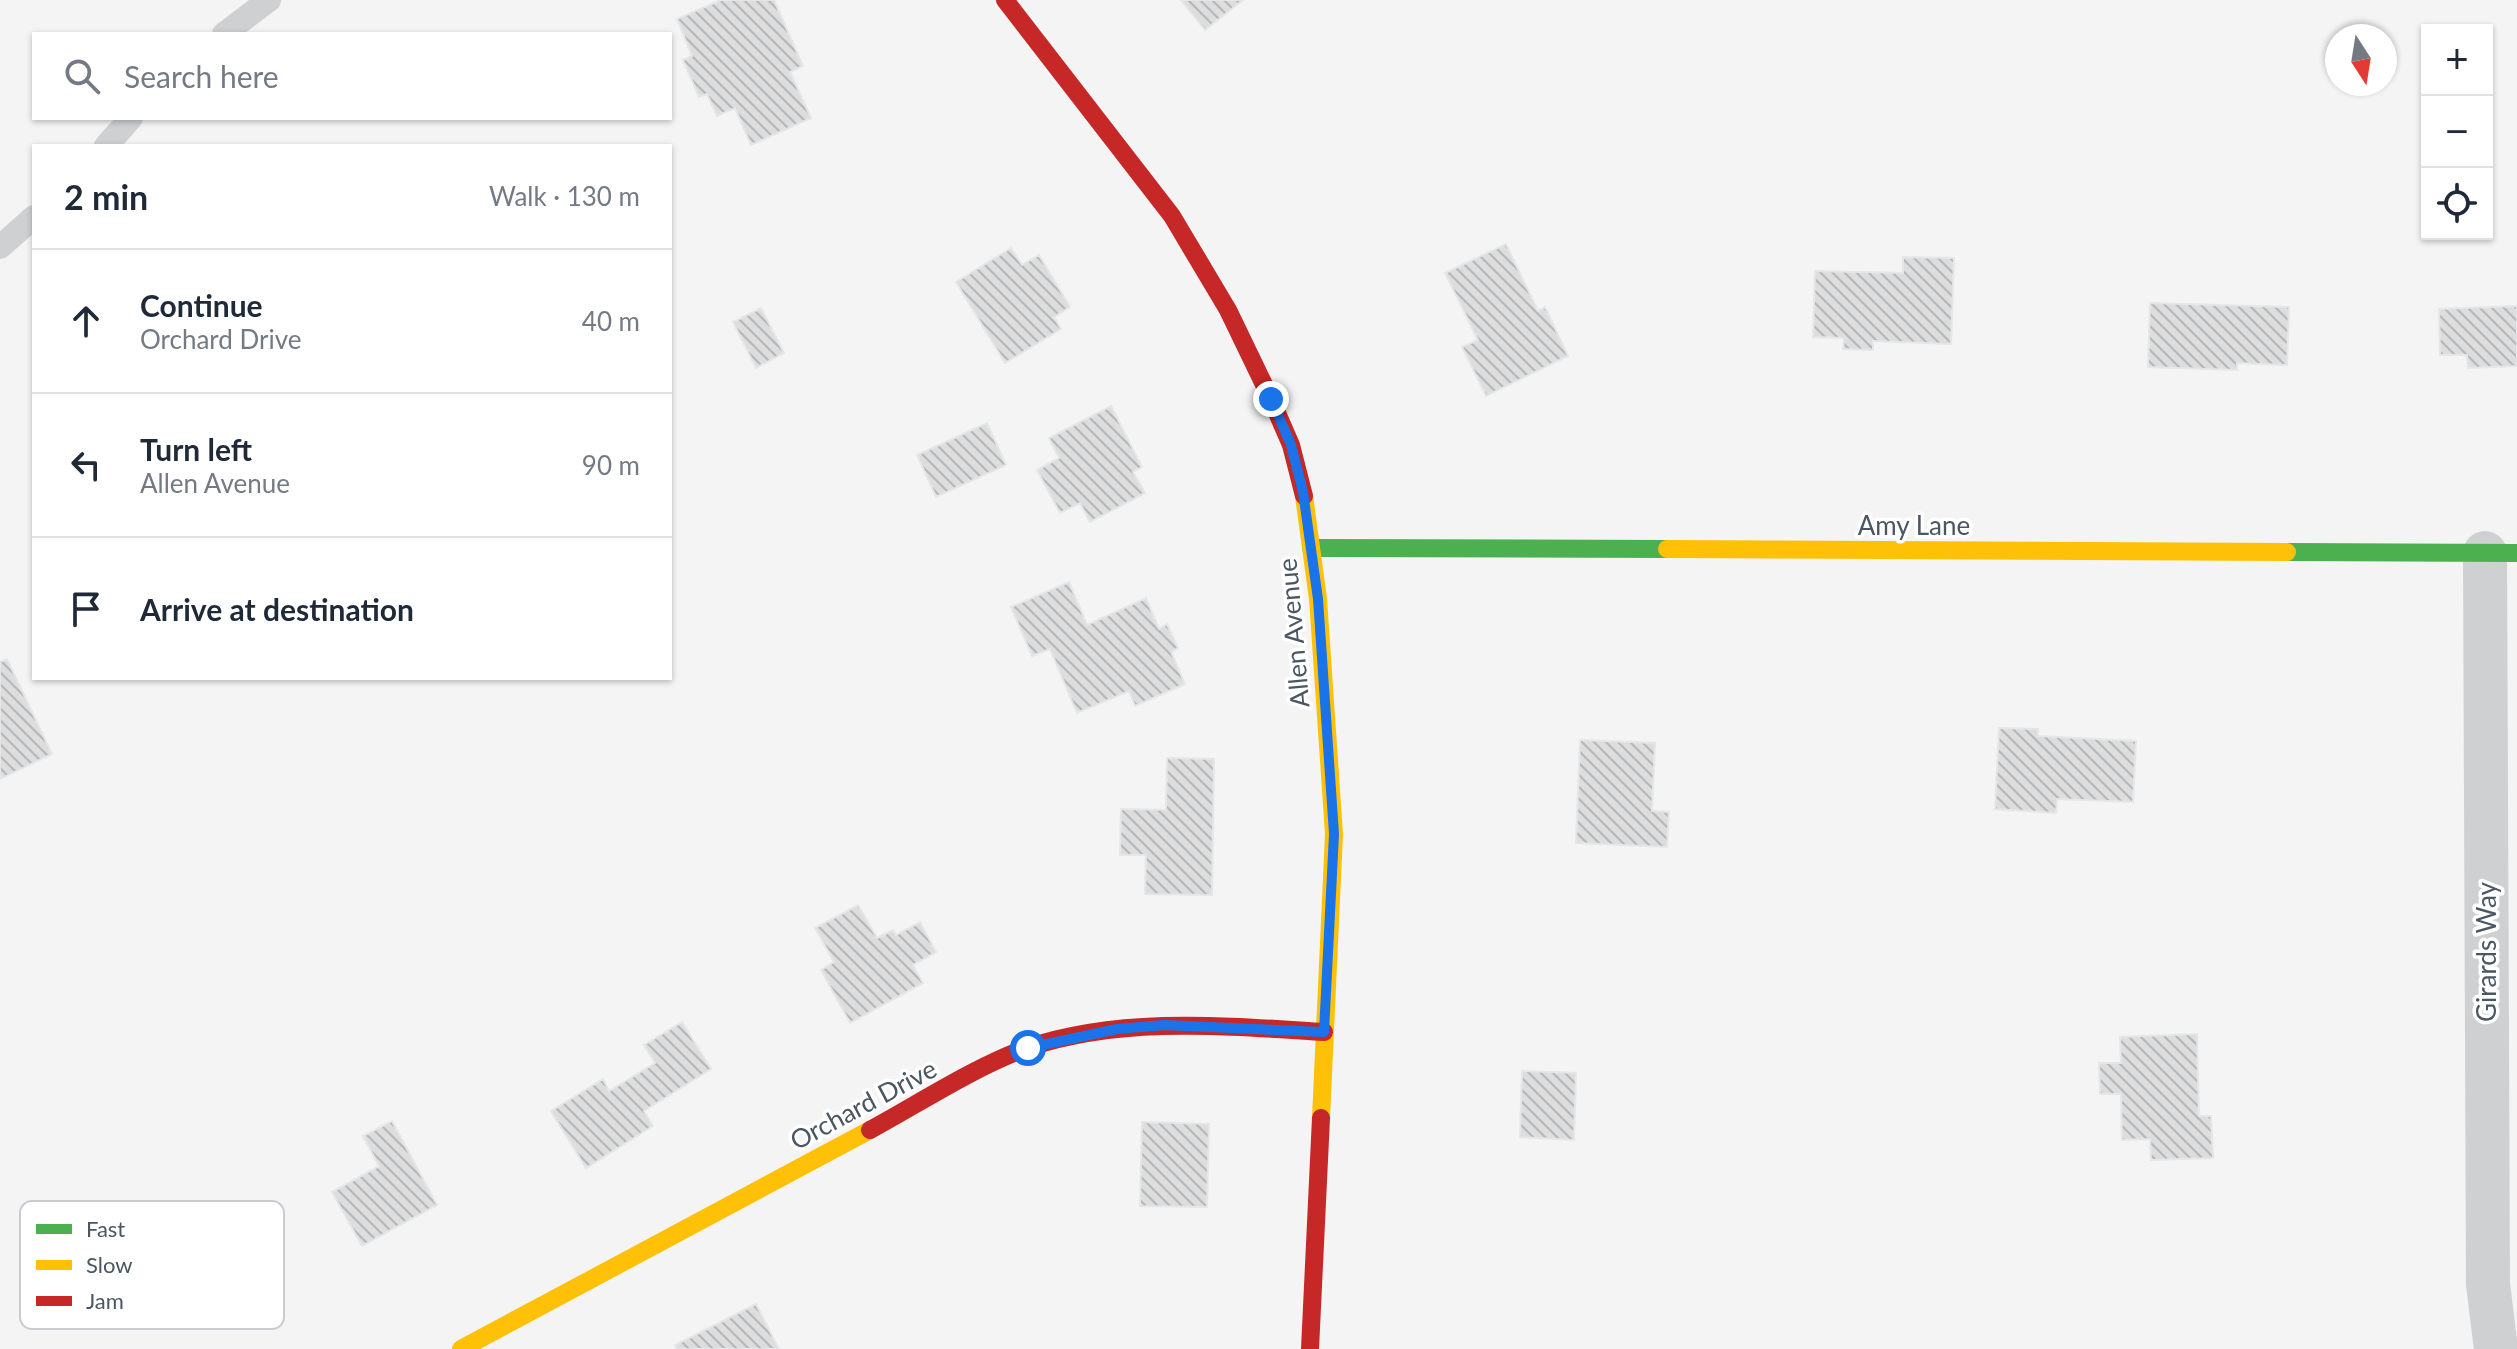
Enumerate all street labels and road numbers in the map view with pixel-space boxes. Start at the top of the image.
street label: Amy Lane [1858,509,1970,541]
street label: Allen Avenue [1271,557,1315,709]
street label: Girards Way [2470,881,2502,1022]
street label: Orchard Drive [784,1052,942,1156]

